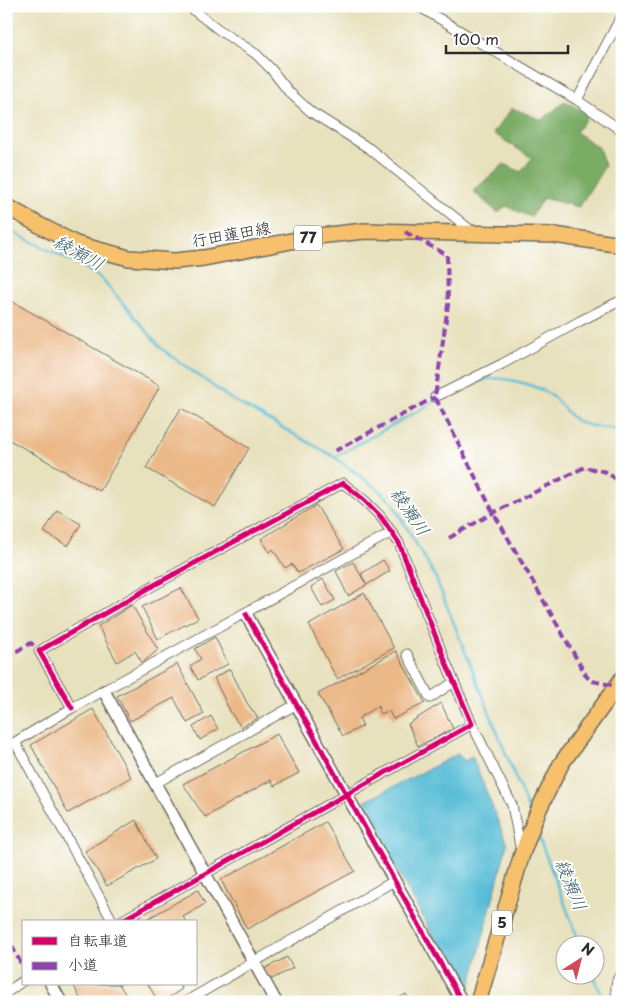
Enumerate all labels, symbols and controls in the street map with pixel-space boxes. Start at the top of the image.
scale bar [446,22,568,54]
text: 100 m [453,27,499,50]
street label: 行田蓮田線 [189,214,272,252]
road number: 77 [294,226,322,250]
water label: 綾瀬川 [50,227,110,277]
water label: 綾瀬川 [385,481,438,541]
water label: 綾瀬川 [550,854,595,915]
road number: 5 [492,910,512,936]
legend [22,920,198,986]
text: 自転車道 [68,928,128,951]
north arrow [556,936,606,986]
text: N [577,937,599,961]
text: 小道 [68,952,98,975]

